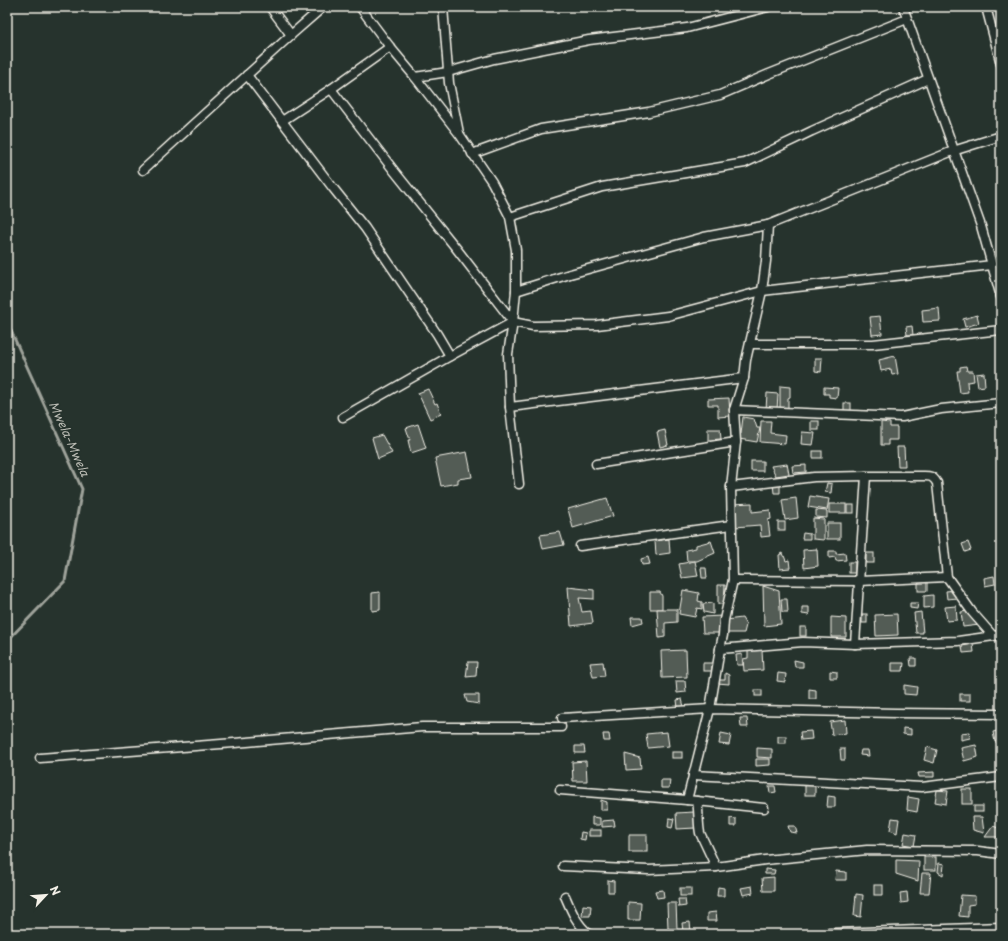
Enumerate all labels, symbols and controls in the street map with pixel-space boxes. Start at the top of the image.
water label: Mwela-Mwela [45,398,95,480]
north arrow [26,875,66,915]
text: N [46,883,65,898]

